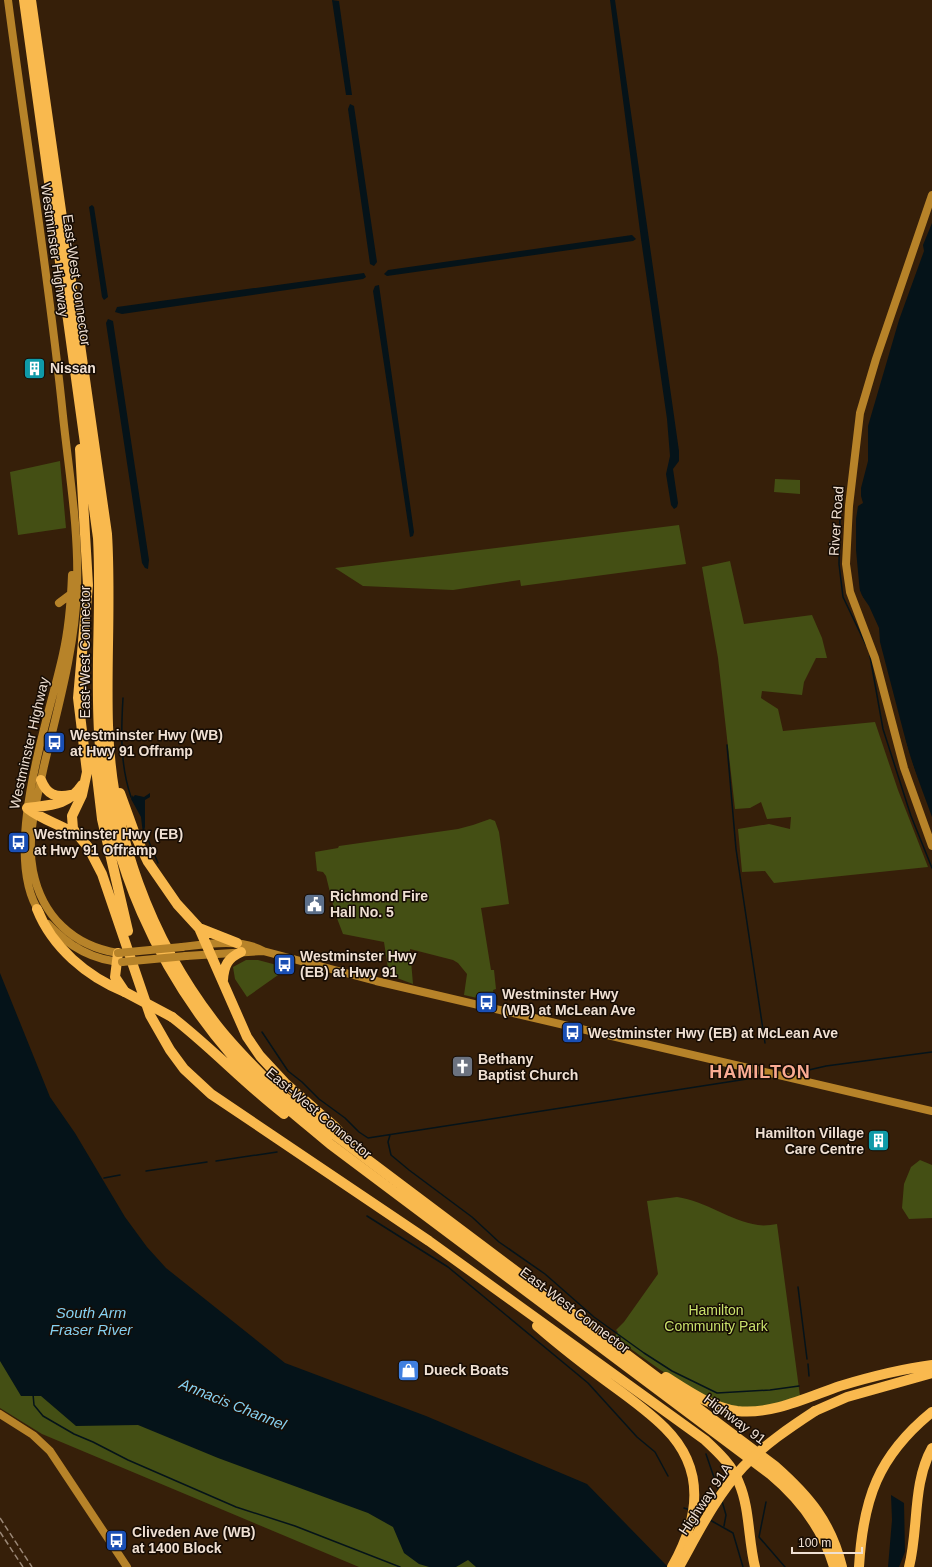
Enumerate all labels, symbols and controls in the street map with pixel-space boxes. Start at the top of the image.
street label: Westminster Highway [38,182,72,318]
street label: East-West Connector [60,213,94,347]
building icon: Nissan [21,355,47,381]
place label: Nissan [50,360,96,376]
street label: River Road [826,486,846,556]
street label: East-West Connector [77,585,93,718]
street label: Westminster Highway [6,675,52,811]
place label: Westminster Hwy (WB) at Hwy 91 Offramp [70,727,223,759]
bus stop icon: Westminster Hwy (WB) at Hwy 91 Offramp [41,730,67,756]
place label: Westminster Hwy (EB) at Hwy 91 Offramp [34,826,183,858]
bus stop icon: Westminster Hwy (EB) at Hwy 91 Offramp [5,829,31,855]
place label: Richmond Fire Hall No. 5 [330,888,428,920]
public building icon: Richmond Fire Hall No. 5 [301,891,327,917]
place label: Westminster Hwy (EB) at Hwy 91 [300,948,417,980]
bus stop icon: Westminster Hwy (EB) at Hwy 91 [271,951,297,977]
place label: Westminster Hwy (WB) at McLean Ave [502,986,636,1018]
bus stop icon: Westminster Hwy (WB) at McLean Ave [474,989,500,1015]
bus stop icon: Westminster Hwy (EB) at McLean Ave [560,1020,586,1046]
place label: Westminster Hwy (EB) at McLean Ave [588,1025,838,1041]
place label: Bethany Baptist Church [478,1051,578,1083]
church icon: Bethany Baptist Church [450,1054,476,1080]
district label: HAMILTON [709,1062,811,1082]
street label: East-West Connector [263,1064,375,1162]
place label: Hamilton Village Care Centre [755,1125,864,1157]
building icon: Hamilton Village Care Centre [866,1128,892,1154]
street label: East-West Connector [517,1264,633,1357]
park label: Hamilton Community Park [664,1302,769,1334]
water label: South Arm Fraser River [50,1304,133,1338]
shop icon: Dueck Boats [395,1357,421,1383]
place label: Dueck Boats [424,1362,509,1378]
water label: Annacis Channel [176,1375,289,1433]
street label: Highway 91 [701,1391,769,1448]
street label: Highway 91A [675,1460,735,1538]
place label: Cliveden Ave (WB) at 1400 Block [132,1524,255,1556]
bus stop icon: Cliveden Ave (WB) at 1400 Block [104,1527,130,1553]
scale bar [792,1529,862,1555]
text: 100 m [798,1536,831,1550]

